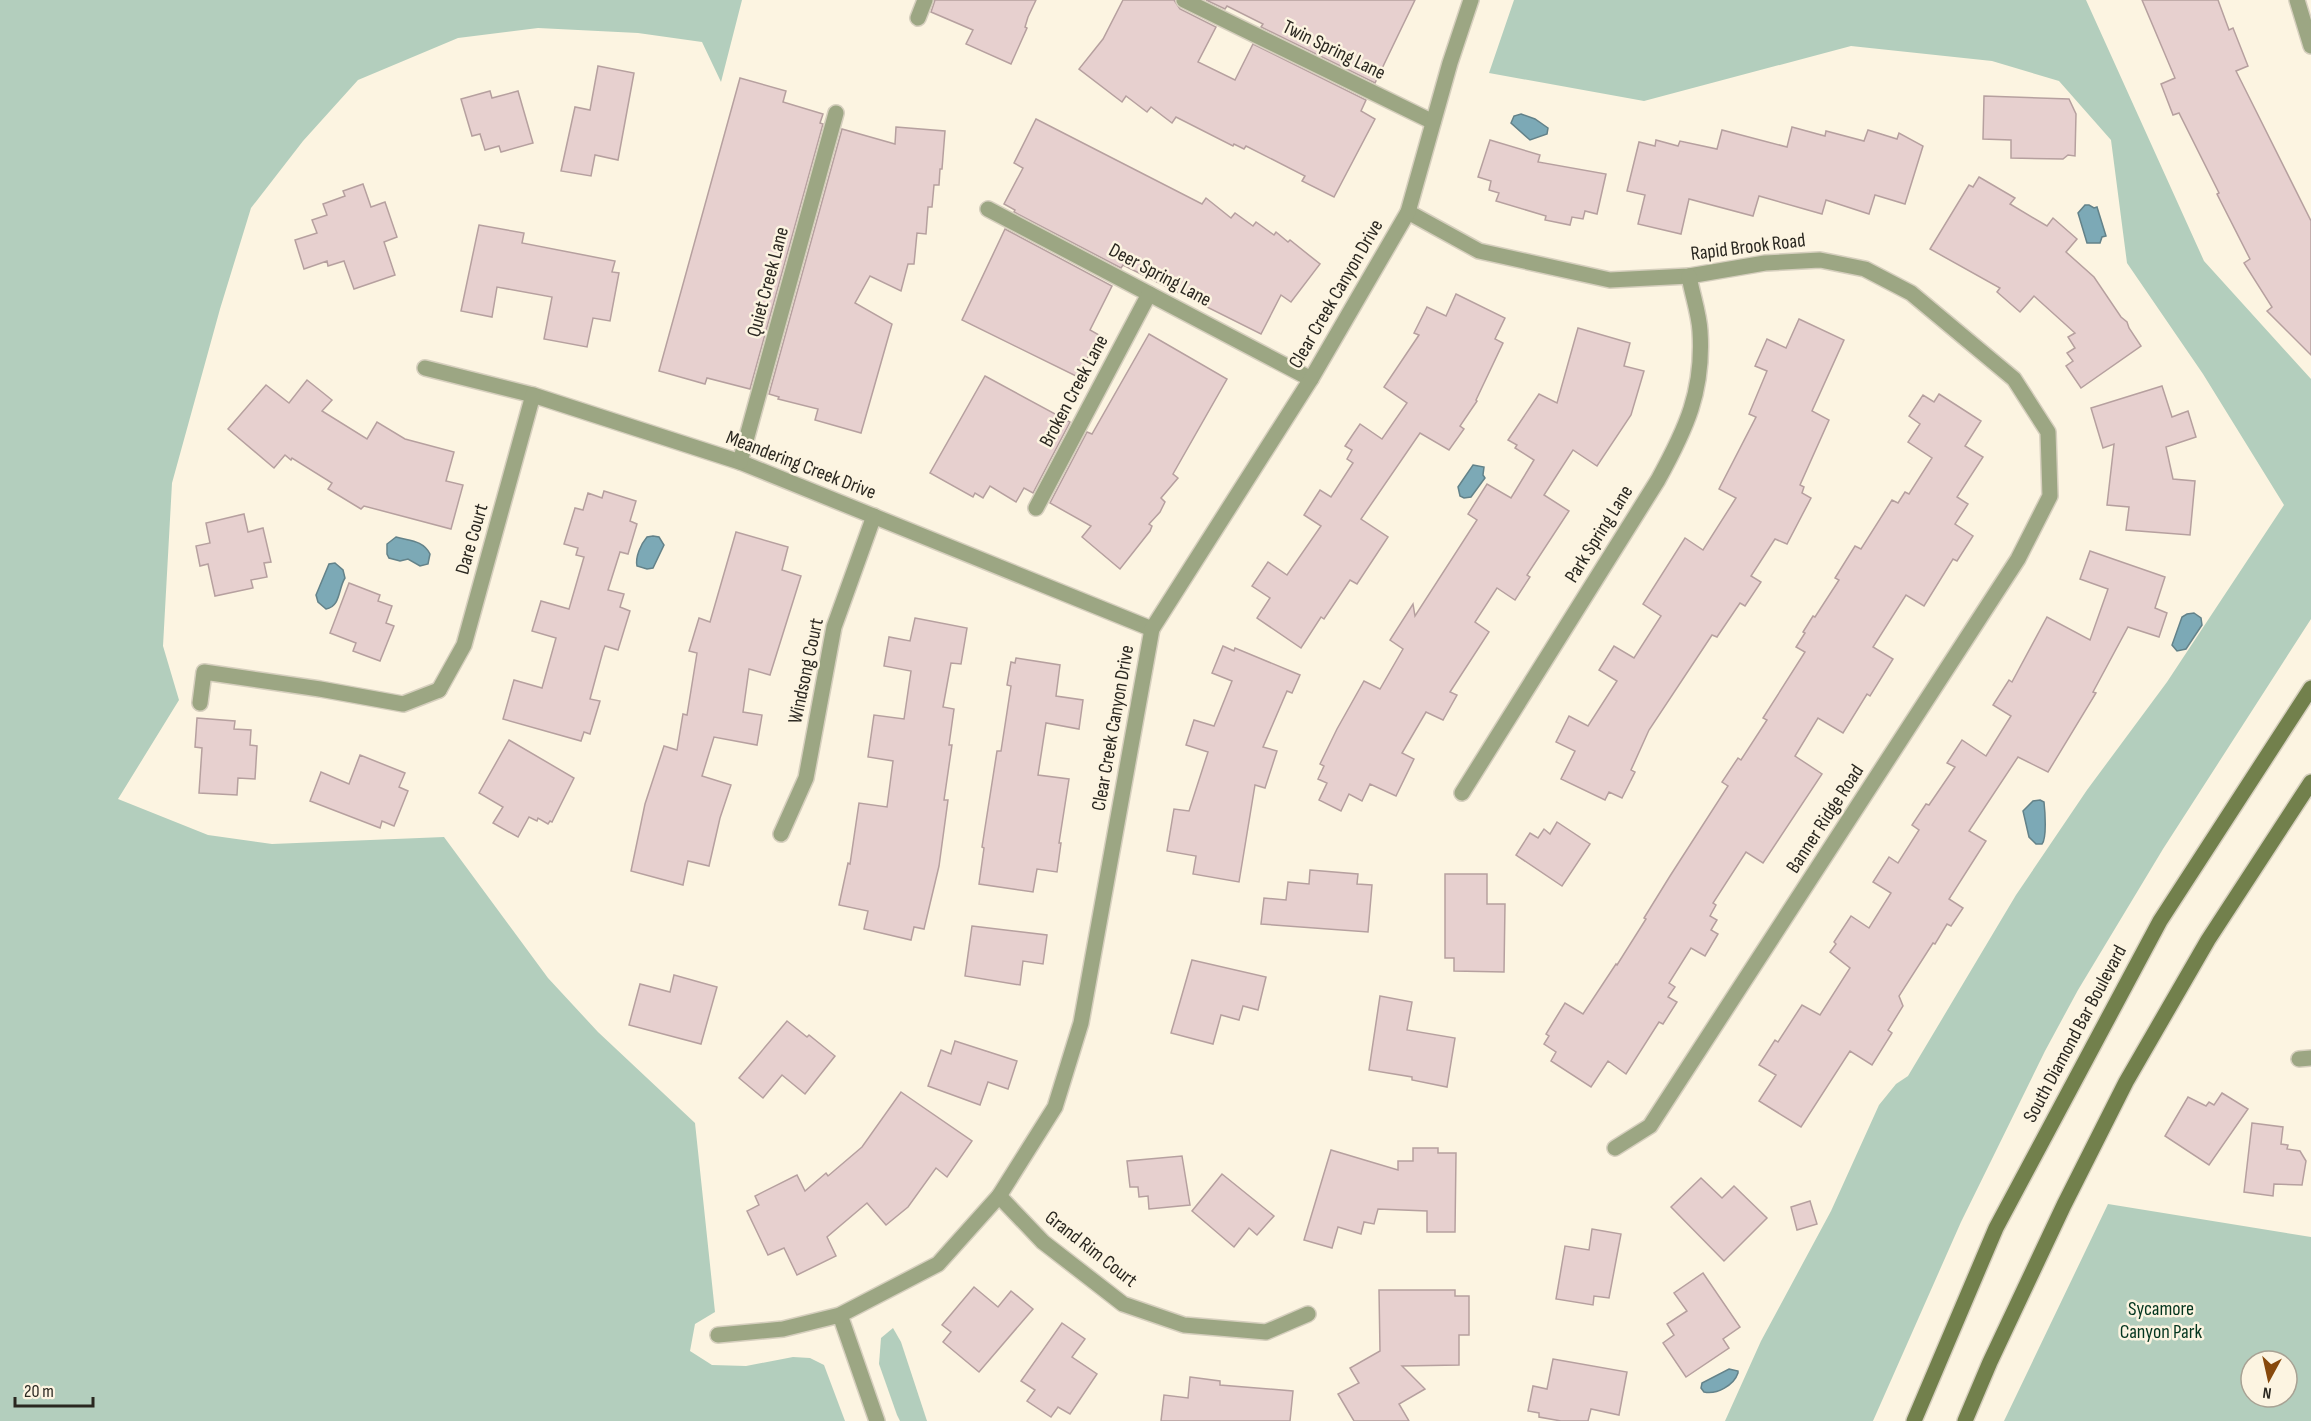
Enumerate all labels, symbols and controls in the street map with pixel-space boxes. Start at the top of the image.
street label: Twin Spring Lane [1279,15,1389,85]
street label: Clear Creek Canyon Drive [1284,215,1388,373]
street label: Quiet Creek Lane [742,224,794,340]
street label: Rapid Brook Road [1689,228,1807,266]
street label: Deer Spring Lane [1105,238,1215,312]
street label: Broken Creek Lane [1034,331,1114,451]
street label: Meandering Creek Drive [723,425,879,505]
street label: Park Spring Lane [1560,481,1638,587]
street label: Dare Court [450,501,494,577]
street label: Windsong Court [783,616,829,726]
street label: Clear Creek Canyon Drive [1087,643,1139,813]
street label: Banner Ridge Road [1781,760,1869,878]
street label: South Diamond Bar Boulevard [2018,941,2132,1127]
street label: Grand Rim Court [1040,1206,1142,1292]
park label: Sycamore Canyon Park [2120,1297,2203,1344]
north arrow [2239,1349,2299,1409]
scale bar [15,1370,93,1408]
text: 20 m [24,1381,54,1402]
text: N [2262,1382,2273,1402]

